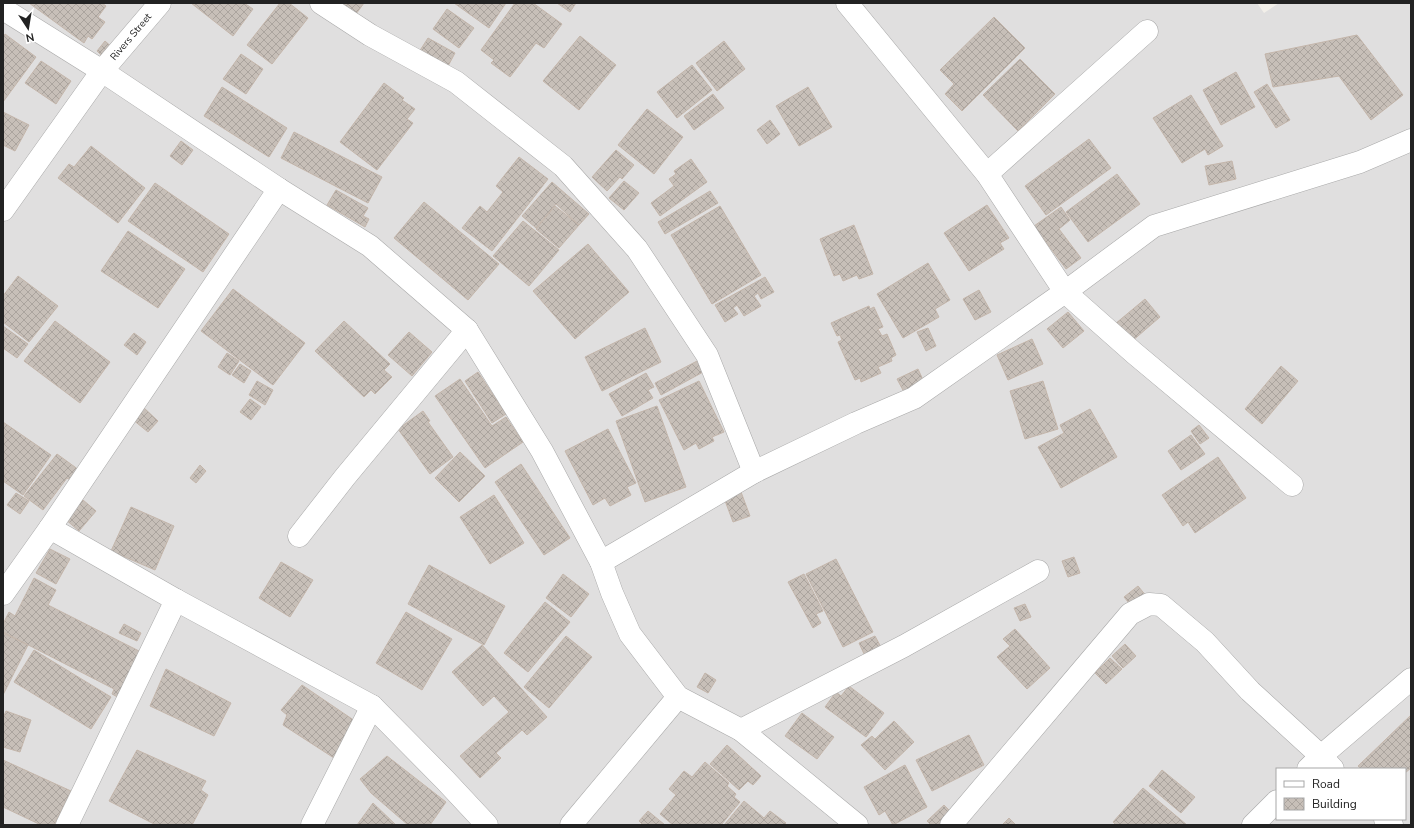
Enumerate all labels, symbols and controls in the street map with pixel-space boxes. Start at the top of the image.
north arrow [8,8,48,48]
street label: Rivers Street [107,10,155,64]
text: N [24,29,36,45]
legend [1276,768,1406,820]
text: Road [1312,776,1340,792]
text: Building [1312,796,1357,812]

